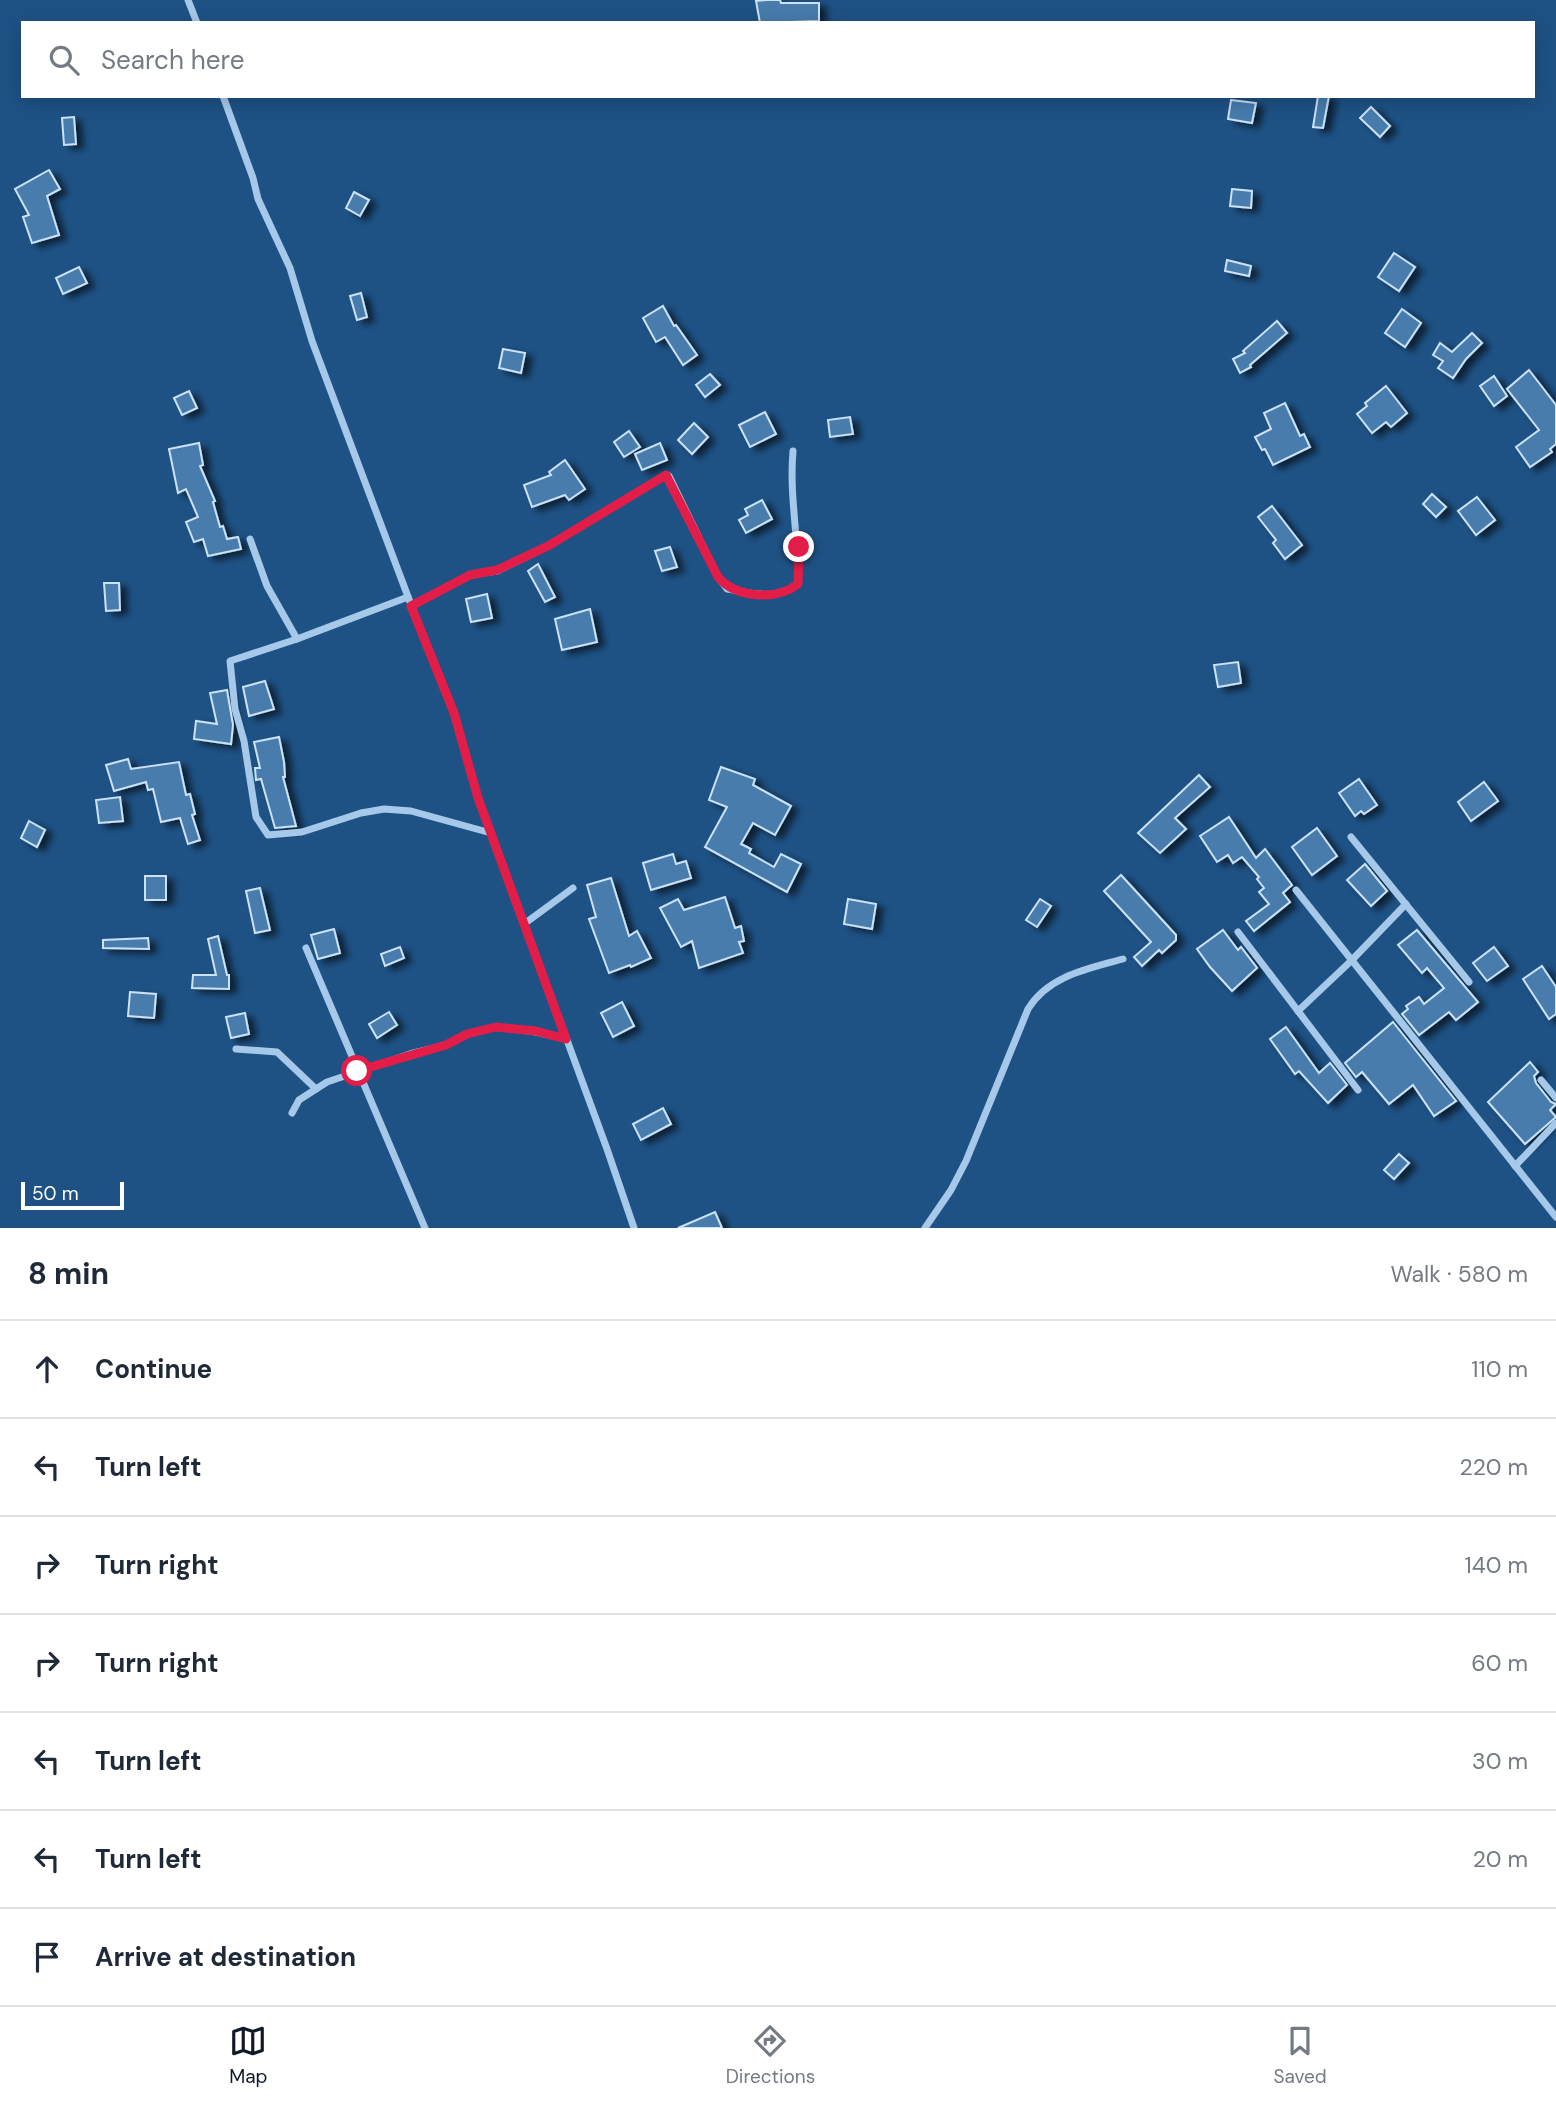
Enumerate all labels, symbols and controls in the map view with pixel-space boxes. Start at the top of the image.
search box [21,21,1535,98]
icon: search [45,41,83,79]
text: Search here [101,43,244,77]
route end [783,531,814,562]
route start [341,1055,372,1086]
scale bar [21,1179,124,1211]
text: 50 m [32,1181,79,1206]
text: 8 min [28,1254,109,1293]
text: Walk · 580 m [1390,1259,1528,1289]
icon: ahead [28,1350,66,1388]
text: Continue [95,1352,212,1386]
text: 110 m [1471,1354,1528,1384]
icon: left [28,1448,66,1486]
text: Turn left [95,1450,202,1484]
text: 220 m [1459,1452,1528,1482]
icon: right [28,1546,66,1584]
text: Turn right [95,1548,219,1582]
text: 140 m [1465,1550,1528,1580]
icon: right [28,1644,66,1682]
text: Turn right [95,1646,219,1680]
text: 60 m [1471,1648,1528,1678]
icon: left [28,1742,66,1780]
text: Turn left [95,1744,202,1778]
text: 30 m [1472,1746,1528,1776]
icon: left [28,1840,66,1878]
text: Turn left [95,1842,202,1876]
text: 20 m [1473,1844,1528,1874]
icon: arrive [28,1938,66,1976]
text: Arrive at destination [95,1940,356,1974]
tab: Map [229,2022,267,2089]
tab: Directions [726,2022,815,2089]
tab: Saved [1274,2022,1327,2089]

